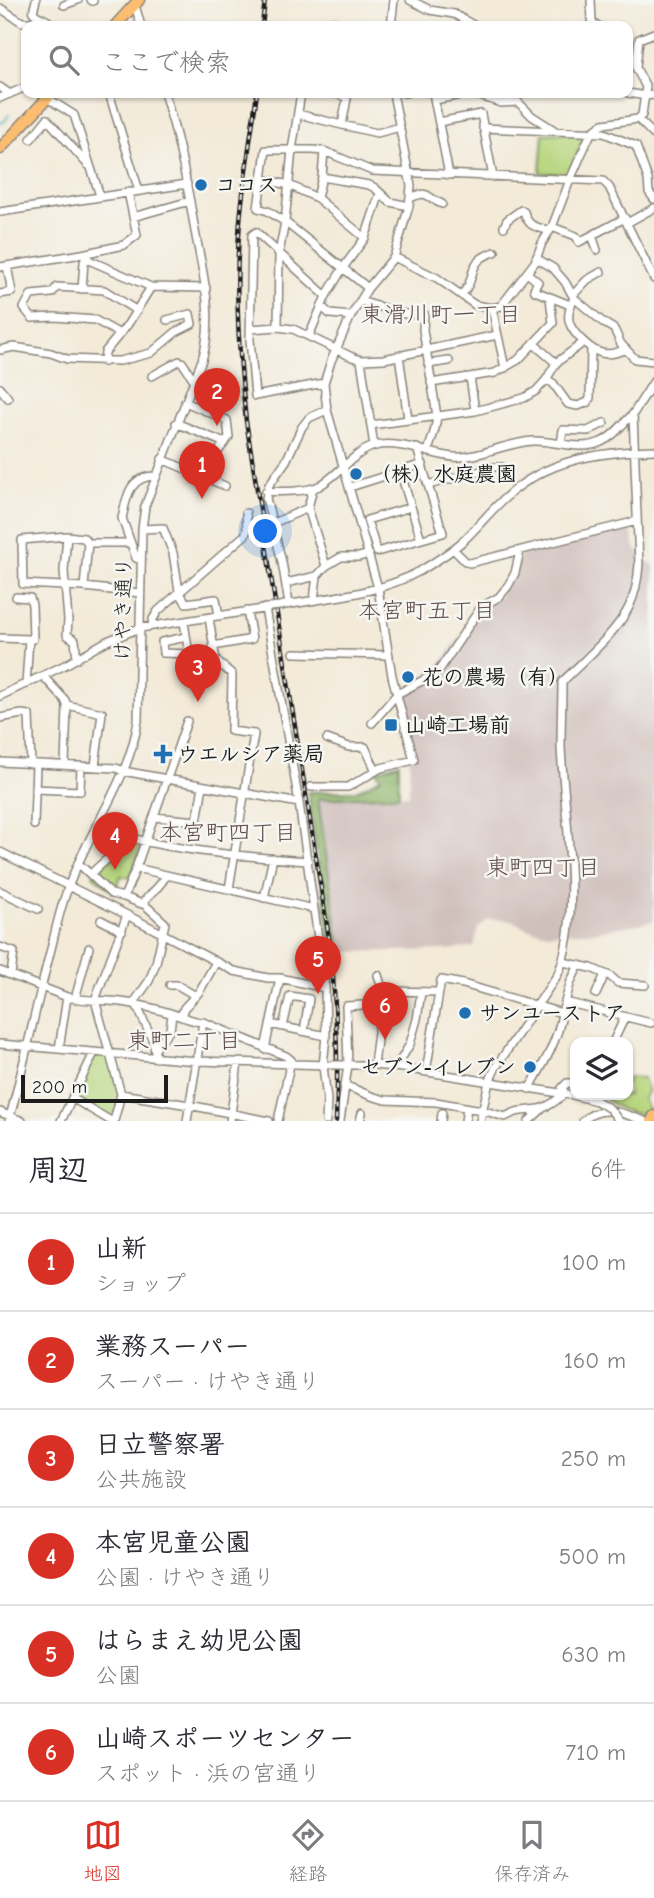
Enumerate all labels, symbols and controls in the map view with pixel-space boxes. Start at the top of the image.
search box [21,21,633,98]
icon: search [45,41,83,79]
text: ここで検索 [101,48,231,78]
place label: ココス [215,173,278,197]
marker: ココス [193,177,209,193]
district label: 東滑川町一丁目 [361,301,522,328]
pin: 2 [194,368,240,426]
pin: 1 [179,441,225,499]
place label: （株）水庭農園 [370,462,517,486]
marker: （株）水庭農園 [348,466,364,482]
your location [248,514,282,548]
street label: けやき通り [110,556,136,662]
district label: 本宮町五丁目 [358,597,496,624]
pin: 3 [175,644,221,702]
place label: 花の農場（有） [422,665,569,689]
marker: 花の農場（有） [400,669,416,685]
place label: 山崎工場前 [405,713,510,737]
marker: 山崎工場前 [383,717,399,733]
place label: ウエルシア薬局 [177,742,324,766]
marker: ウエルシア薬局 [155,746,171,762]
pin: 4 [92,812,138,870]
district label: 本宮町四丁目 [159,819,297,846]
district label: 東町四丁目 [486,854,601,881]
pin: 5 [295,936,341,994]
pin: 6 [362,982,408,1040]
place label: サンユーストア [479,1001,626,1025]
marker: サンユーストア [457,1005,473,1021]
district label: 東町二丁目 [127,1027,242,1054]
map controls [570,1037,633,1100]
button: layers [570,1037,633,1100]
place label: セブン-イレブン [360,1055,516,1079]
marker: セブン-イレブン [522,1059,538,1075]
scale bar [21,1072,168,1104]
text: 200 m [32,1076,87,1098]
text: 周辺 [28,1153,88,1188]
text: 6件 [591,1156,626,1183]
text: 山新 [95,1234,147,1264]
text: 1 [46,1249,56,1276]
text: 100 m [562,1249,626,1276]
text: ショップ [95,1270,186,1297]
text: 業務スーパー [95,1332,250,1362]
text: 2 [45,1347,57,1374]
text: 160 m [564,1347,626,1374]
text: スーパー · けやき通り [95,1368,321,1395]
text: 日立警察署 [95,1430,225,1460]
text: 3 [45,1445,57,1472]
text: 250 m [561,1445,626,1472]
text: 公共施設 [95,1466,187,1493]
text: 本宮児童公園 [95,1528,251,1558]
text: 4 [46,1543,56,1570]
text: 500 m [559,1543,626,1570]
text: 公園 · けやき通り [95,1564,275,1591]
text: はらまえ幼児公園 [95,1626,303,1656]
text: 5 [45,1641,57,1668]
text: 630 m [561,1641,626,1668]
text: 公園 [95,1662,141,1689]
text: 山崎スポーツセンター [95,1724,354,1754]
text: 6 [45,1739,57,1766]
text: 710 m [565,1739,626,1766]
text: スポット · 浜の宮通り [95,1760,321,1787]
tab: 地図 [84,1816,122,1885]
tab: 経路 [289,1816,327,1885]
tab: 保存済み [494,1816,570,1885]

